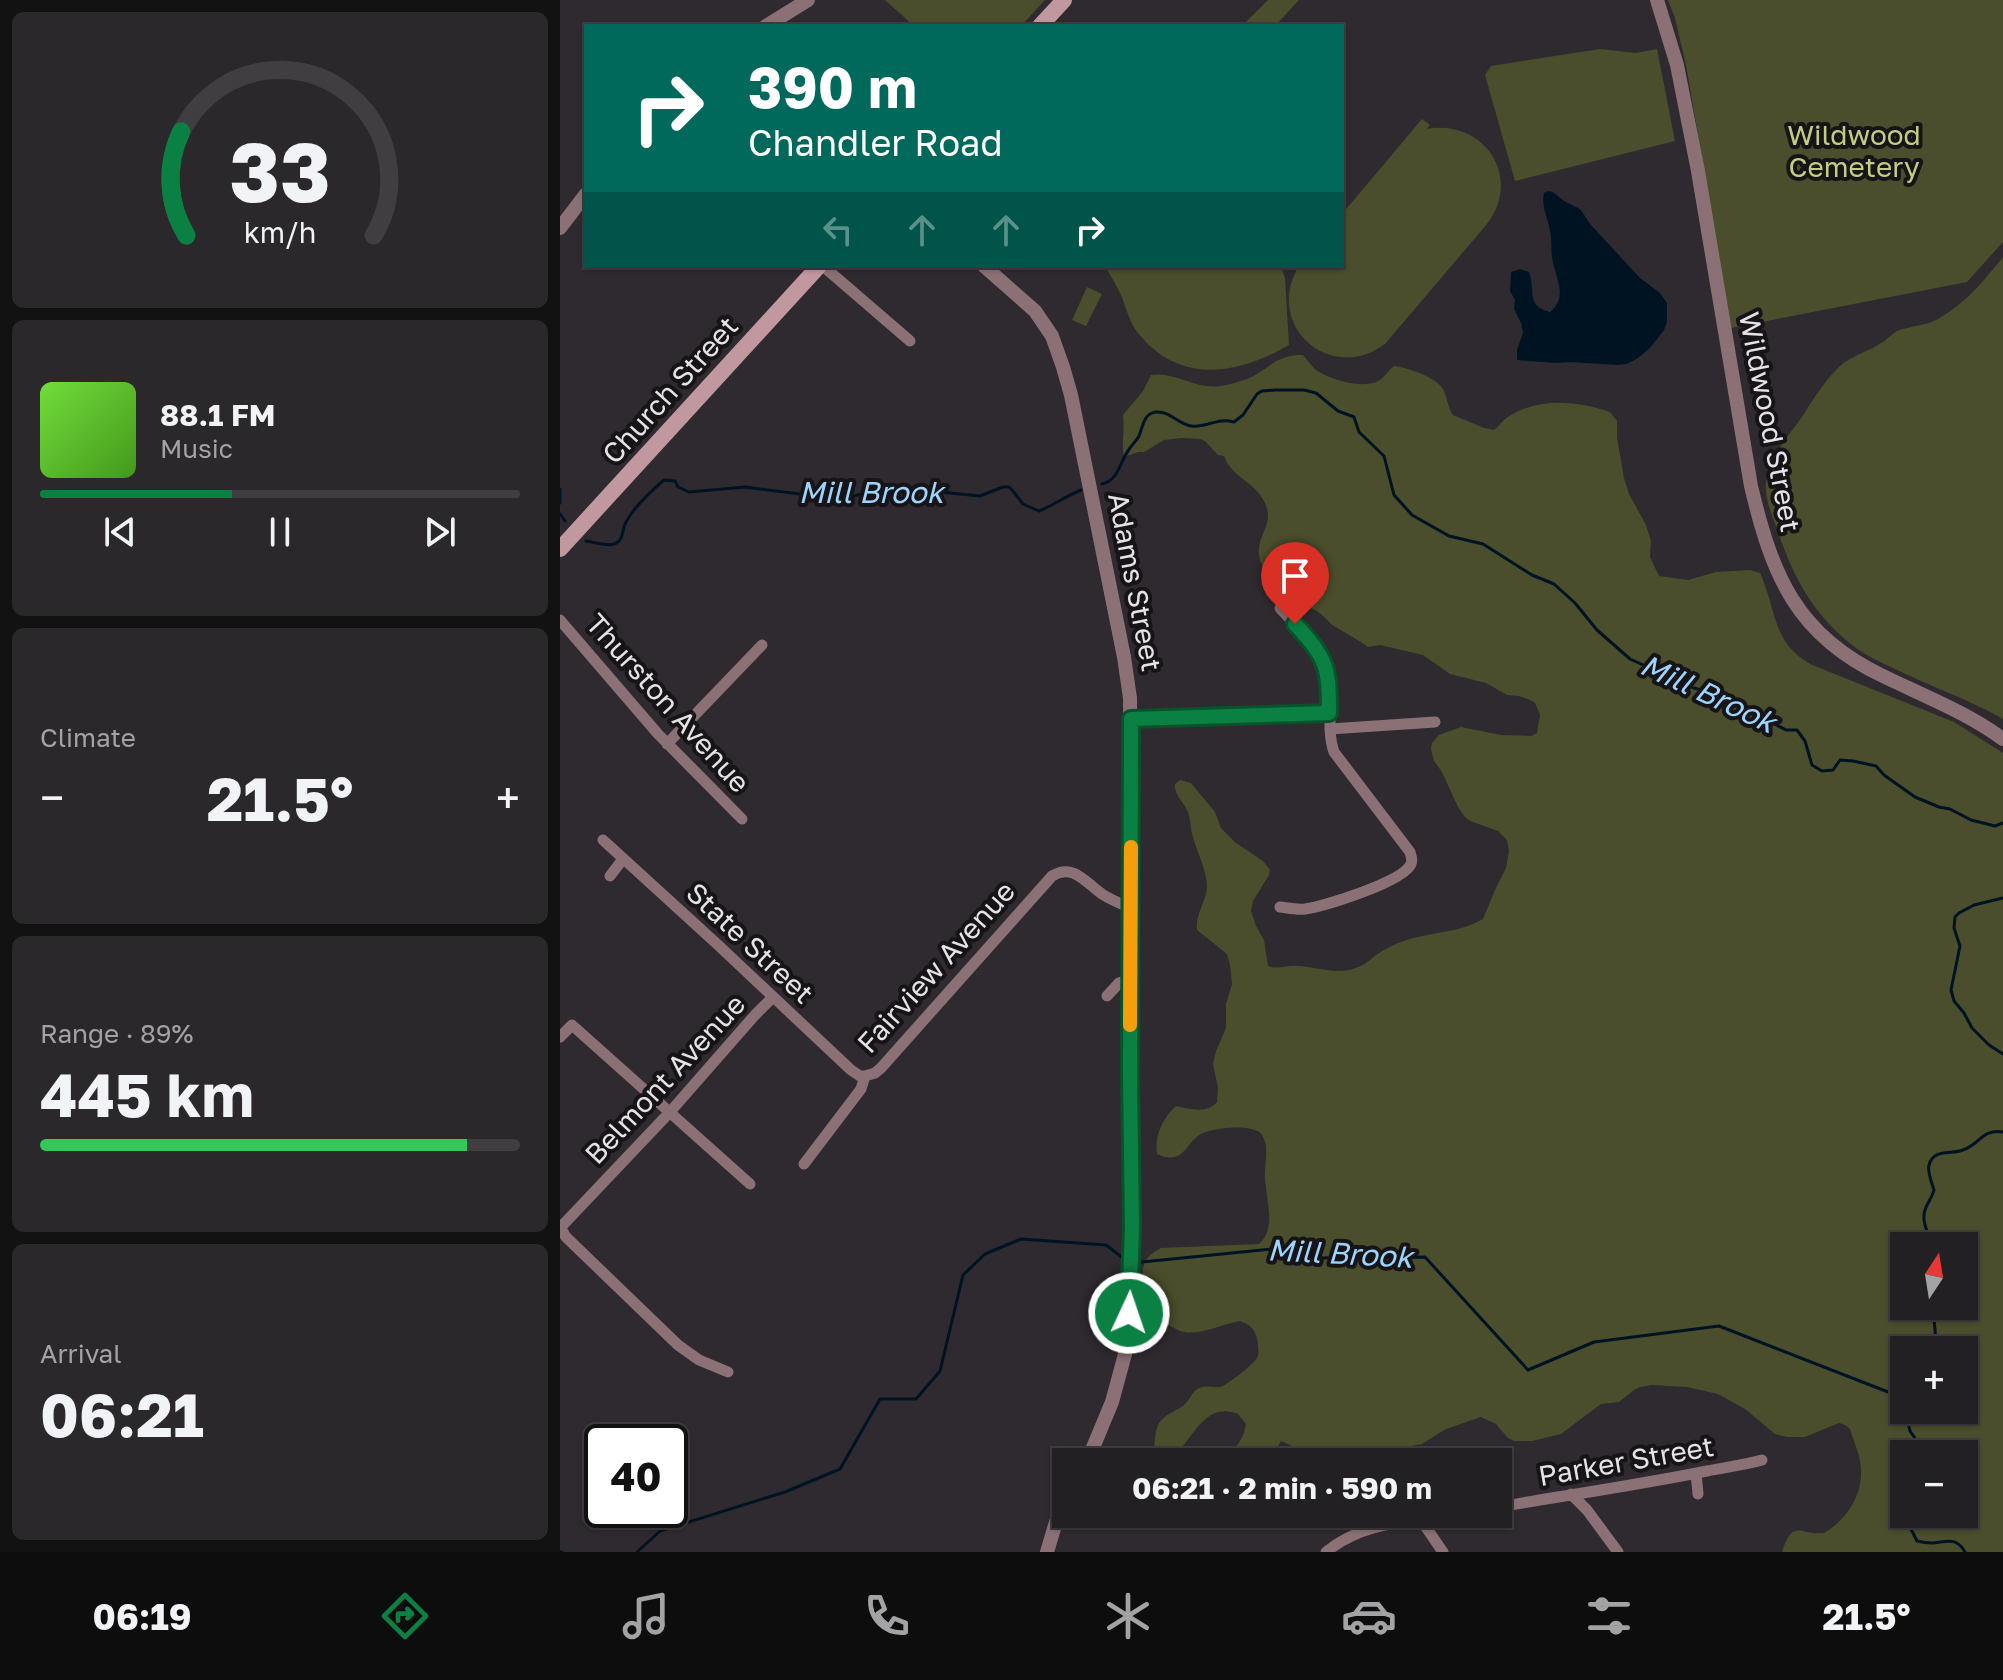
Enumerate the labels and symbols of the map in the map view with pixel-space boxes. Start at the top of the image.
park label: Wildwood Cemetery [1787,118,1921,183]
street label: Church Street [595,309,744,470]
street label: Wildwood Street [1733,309,1808,535]
water label: Mill Brook [799,474,947,510]
street label: Adams Street [1102,490,1169,674]
pin [1261,542,1329,624]
street label: Thurston Avenue [580,607,757,799]
water label: Mill Brook [1635,646,1784,741]
street label: Fairview Avenue [850,874,1021,1059]
street label: State Street [680,876,821,1010]
street label: Belmont Avenue [578,987,752,1170]
water label: Mill Brook [1267,1231,1416,1275]
north arrow [1890,1232,1978,1320]
position arrow [1087,1271,1171,1355]
speed limit sign: 40 [584,1424,688,1528]
street label: Parker Street [1536,1429,1716,1492]

